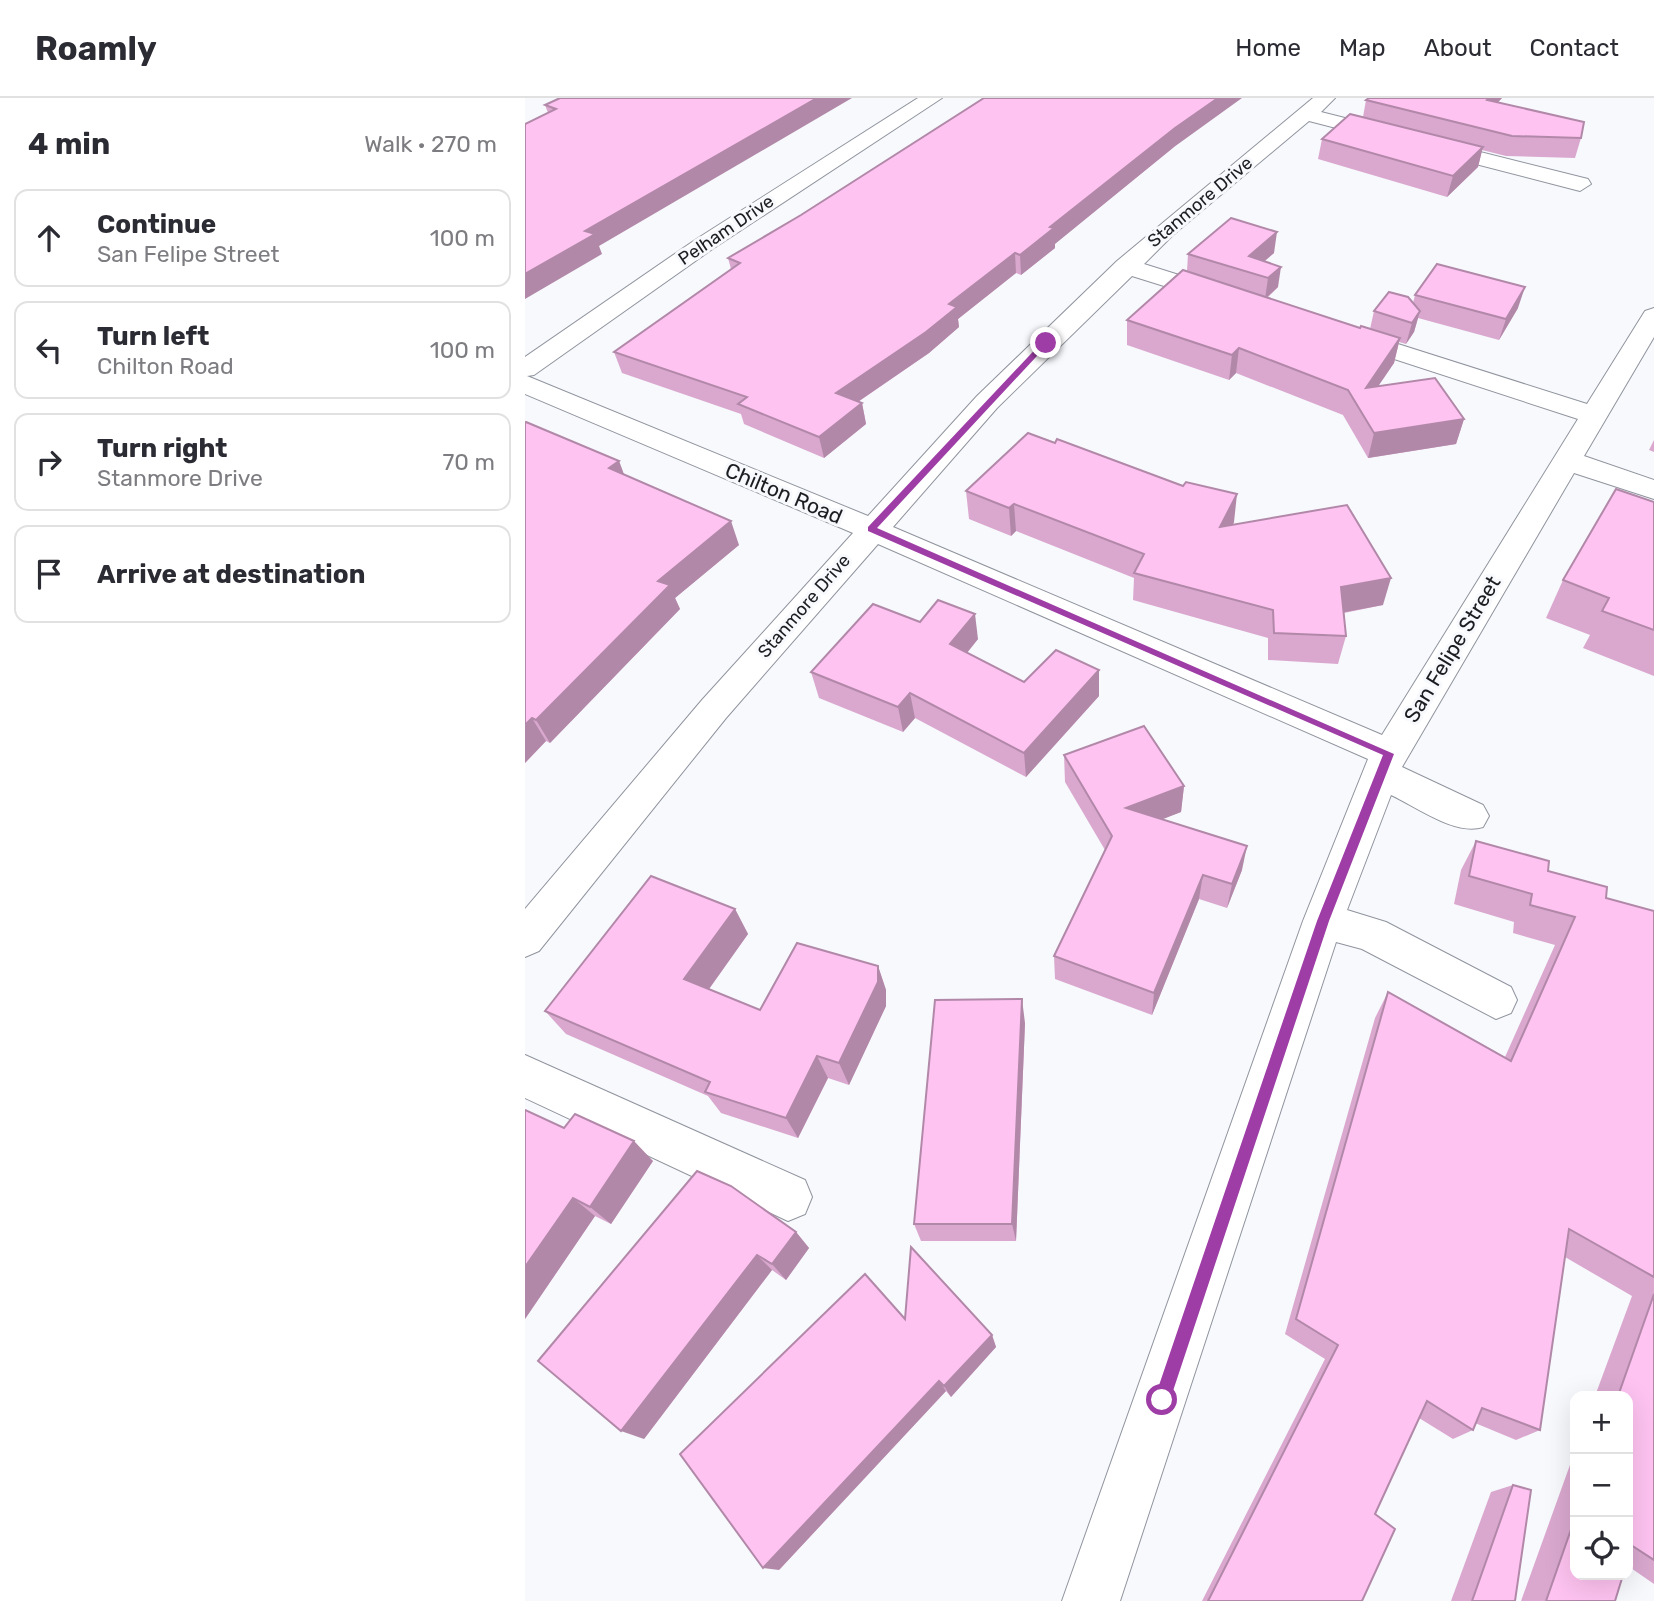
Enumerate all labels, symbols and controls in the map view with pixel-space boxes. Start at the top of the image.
text: Roamly [35,29,157,68]
text: Home [1235,34,1301,62]
text: Map [1339,34,1386,62]
text: About [1424,34,1492,62]
text: Contact [1530,34,1619,62]
text: 4 min [28,126,110,162]
text: Walk · 270 m [364,130,497,158]
street label: Stanmore Drive [1143,152,1257,252]
street label: Pelham Drive [674,190,778,270]
text: Continue [97,209,216,240]
icon: ahead [30,219,68,257]
text: 100 m [430,224,495,252]
text: San Felipe Street [97,240,280,268]
text: Turn left [97,321,209,352]
route end [1030,327,1061,358]
icon: left [30,331,68,369]
text: 100 m [430,336,495,364]
text: Chilton Road [97,352,234,380]
text: Turn right [97,433,227,464]
icon: right [30,443,68,481]
text: 70 m [443,448,495,476]
street label: Chilton Road [722,457,846,529]
text: Stanmore Drive [97,464,263,492]
street label: Stanmore Drive [753,550,855,662]
icon: arrive [30,555,68,593]
text: Arrive at destination [97,559,365,590]
street label: San Felipe Street [1398,571,1506,727]
route start [1146,1384,1177,1415]
map controls [1570,1391,1633,1580]
button: + [1570,1391,1633,1454]
button: − [1570,1454,1633,1517]
button: locate [1570,1517,1633,1580]

